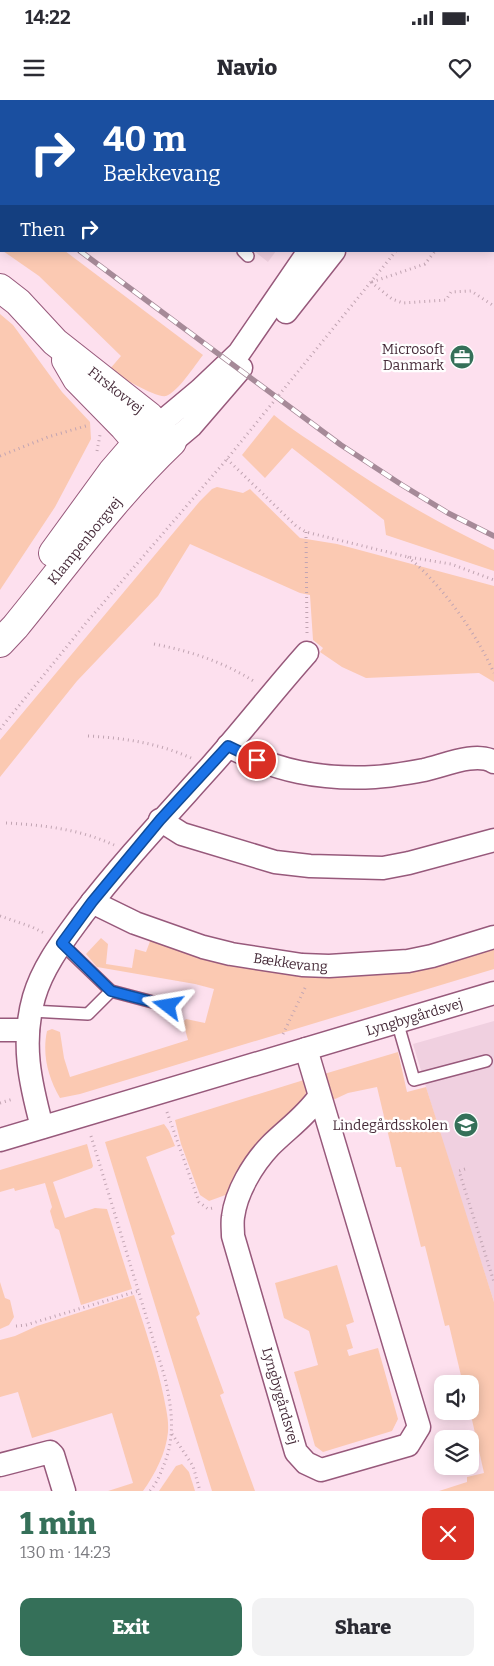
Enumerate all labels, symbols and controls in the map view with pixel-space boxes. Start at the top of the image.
text: 14:22 [25,6,71,29]
icon: menu [20,54,48,82]
text: Navio [217,54,277,81]
icon: heart [446,54,474,82]
text: 40 m [103,118,186,160]
icon: right [20,120,85,185]
text: Bækkevang [103,160,221,187]
icon: right [75,215,103,243]
text: Then [20,218,65,241]
place label: Microsoft Danmark [382,341,444,374]
office icon: Microsoft Danmark [449,344,475,370]
street label: Firskovvej [85,363,147,417]
street label: Klampenborgvej [44,494,126,588]
pin [236,739,278,781]
icon: arrive [243,746,271,774]
street label: Bækkevang [252,949,328,974]
position arrow [141,979,193,1031]
street label: Lyngbygårdsvej [364,994,465,1039]
school or university icon: Lindegårdsskolen [453,1112,479,1138]
place label: Lindegårdsskolen [333,1117,448,1134]
street label: Lyngbygårdsvej [258,1346,302,1446]
map controls [434,1375,479,1475]
button: sound [434,1375,479,1420]
button: layers [434,1430,479,1475]
text: 1 min [20,1506,96,1542]
button: close [422,1508,474,1560]
text: 130 m · 14:23 [20,1543,111,1562]
button: Exit [20,1598,242,1656]
button: Share [252,1598,474,1656]

